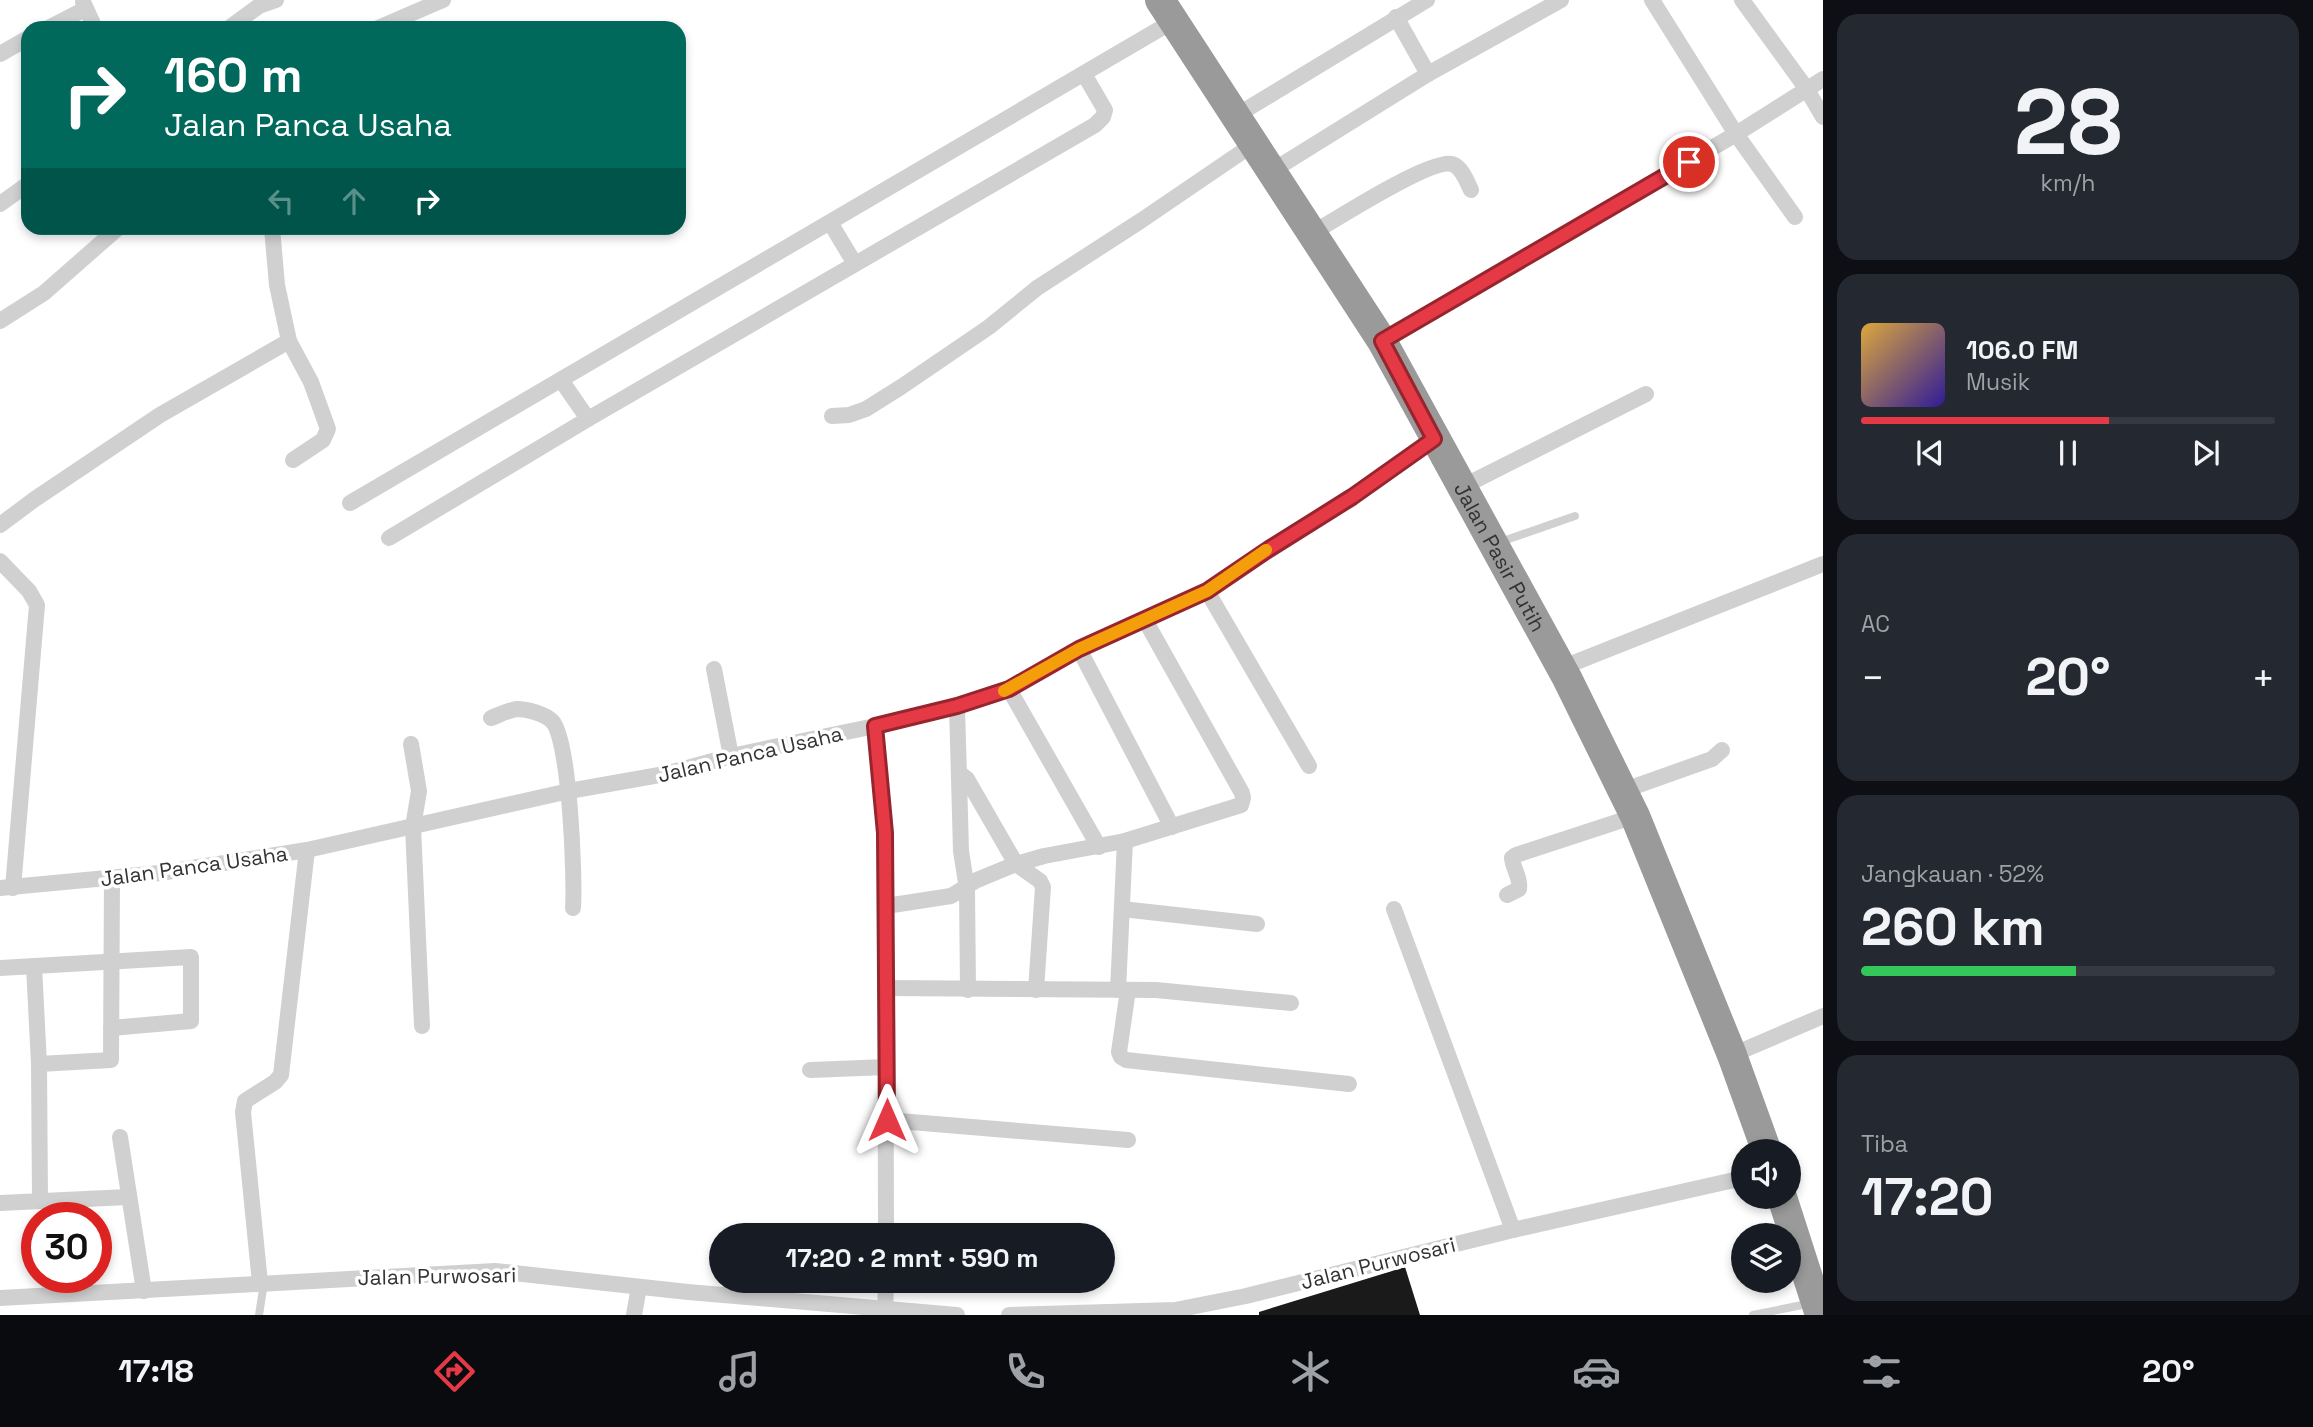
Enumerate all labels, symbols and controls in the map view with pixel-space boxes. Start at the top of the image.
text: 160 m [164,44,302,106]
icon: right [49,49,140,140]
text: 28 [2014,64,2122,181]
text: Jalan Panca Usaha [164,105,452,145]
pin [1659,132,1719,192]
icon: arrive [1670,143,1708,181]
text: km/h [2041,168,2095,198]
icon: left [262,182,300,220]
icon: ahead [335,182,373,220]
icon: right [408,182,446,220]
text: 106.0 FM [1966,333,2078,367]
text: Musik [1966,367,2030,397]
icon: previous [1911,434,1949,472]
icon: pause [2049,434,2087,472]
icon: next [2187,434,2225,472]
street label: Jalan Pasir Putih [1448,477,1552,636]
text: AC [1861,609,1890,639]
text: 20° [2025,644,2111,710]
text: − [1861,654,1885,702]
text: + [2251,654,2275,702]
street label: Jalan Panca Usaha [655,720,845,788]
street label: Jalan Panca Usaha [99,839,289,893]
text: Jangkauan · 52% [1861,859,2044,889]
text: 260 km [1861,894,2045,960]
position arrow [850,1083,924,1157]
text: Tiba [1861,1129,1908,1159]
map controls [1731,1139,1801,1293]
button: sound [1731,1139,1801,1209]
text: 17:20 [1861,1164,1993,1230]
speed limit sign: 30 [21,1202,112,1293]
button: layers [1731,1223,1801,1293]
street label: Jalan Purwosari [1298,1231,1458,1295]
text: 17:20 · 2 mnt · 590 m [785,1241,1039,1275]
street label: Jalan Purwosari [357,1261,517,1291]
icon: directions [430,1347,479,1396]
icon: music [715,1347,764,1396]
icon: phone [1001,1347,1050,1396]
icon: climate [1286,1347,1335,1396]
icon: car [1572,1347,1621,1396]
icon: filters [1857,1347,1906,1396]
text: 17:18 [118,1351,194,1391]
text: 20° [2142,1351,2195,1391]

